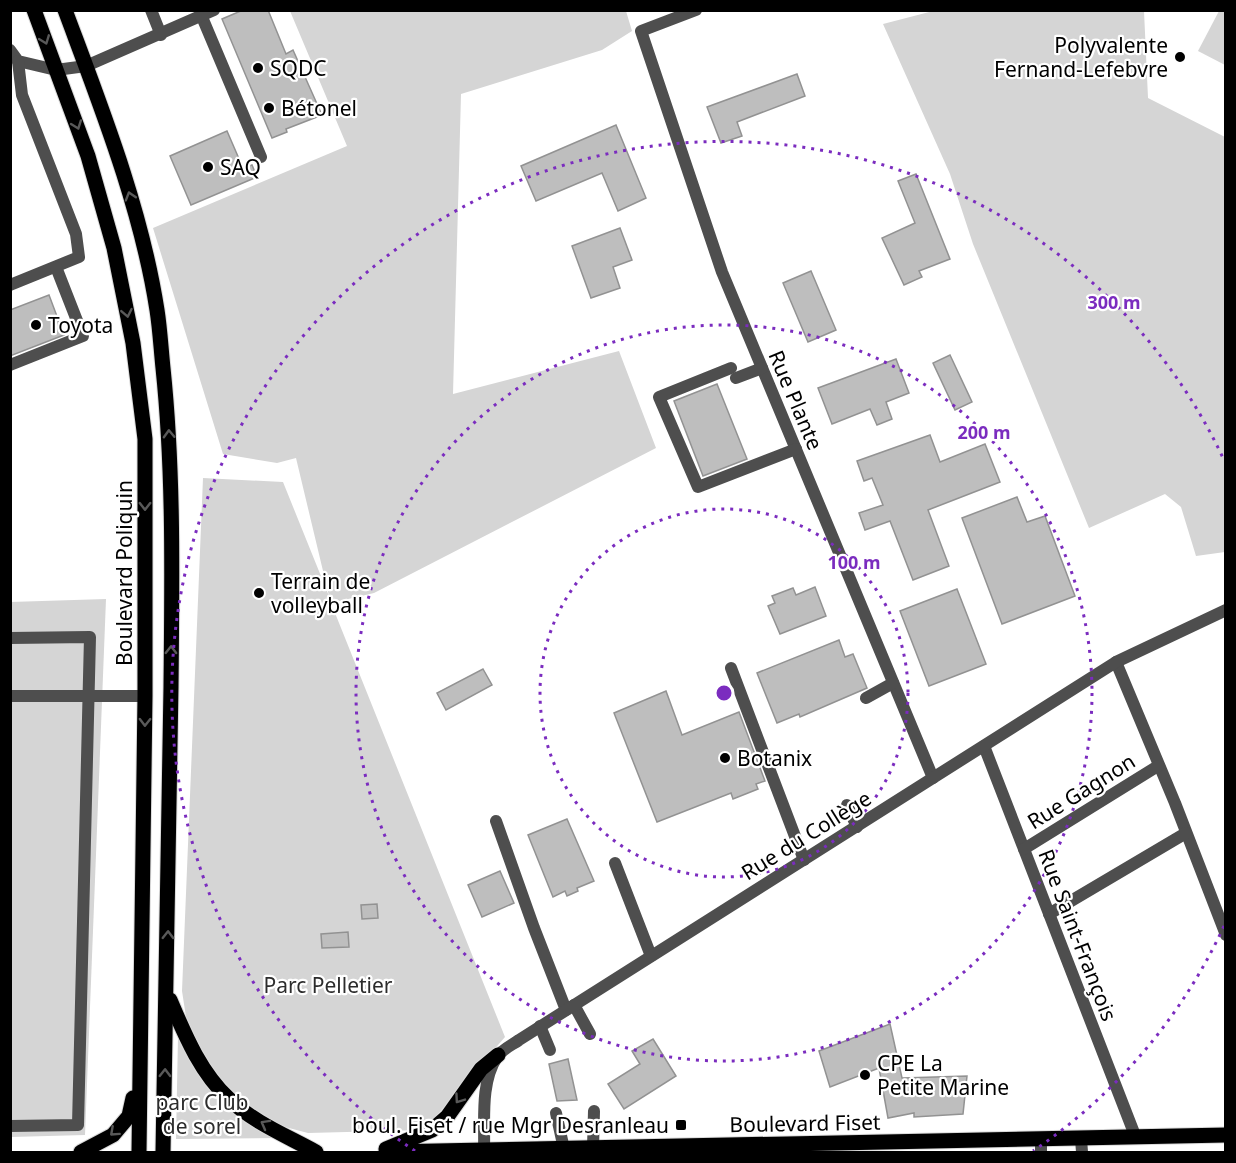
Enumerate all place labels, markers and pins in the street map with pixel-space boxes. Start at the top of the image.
place label: Polyvalente Fernand-Lefebvre [994,31,1168,83]
marker: Polyvalente Fernand-Lefebvre [1173,50,1187,64]
place label: SQDC [270,54,327,82]
marker: SQDC [251,61,265,75]
place label: Bétonel [281,94,357,122]
marker: Bétonel [262,101,276,115]
place label: SAQ [220,153,261,181]
marker: SAQ [201,160,215,174]
place label: Toyota [48,311,113,339]
marker: Toyota [29,318,43,332]
place label: Terrain de volleyball [271,567,370,619]
marker: Terrain de volleyball [252,586,266,600]
centre of rings [714,683,734,703]
place label: Botanix [737,744,812,772]
marker: Botanix [718,751,732,765]
place label: CPE La Petite Marine [877,1049,1009,1101]
marker: CPE La Petite Marine [858,1068,872,1082]
place label: boul. Fiset / rue Mgr Desranleau [352,1111,669,1139]
marker: boul. Fiset / rue Mgr Desranleau [674,1118,688,1132]

